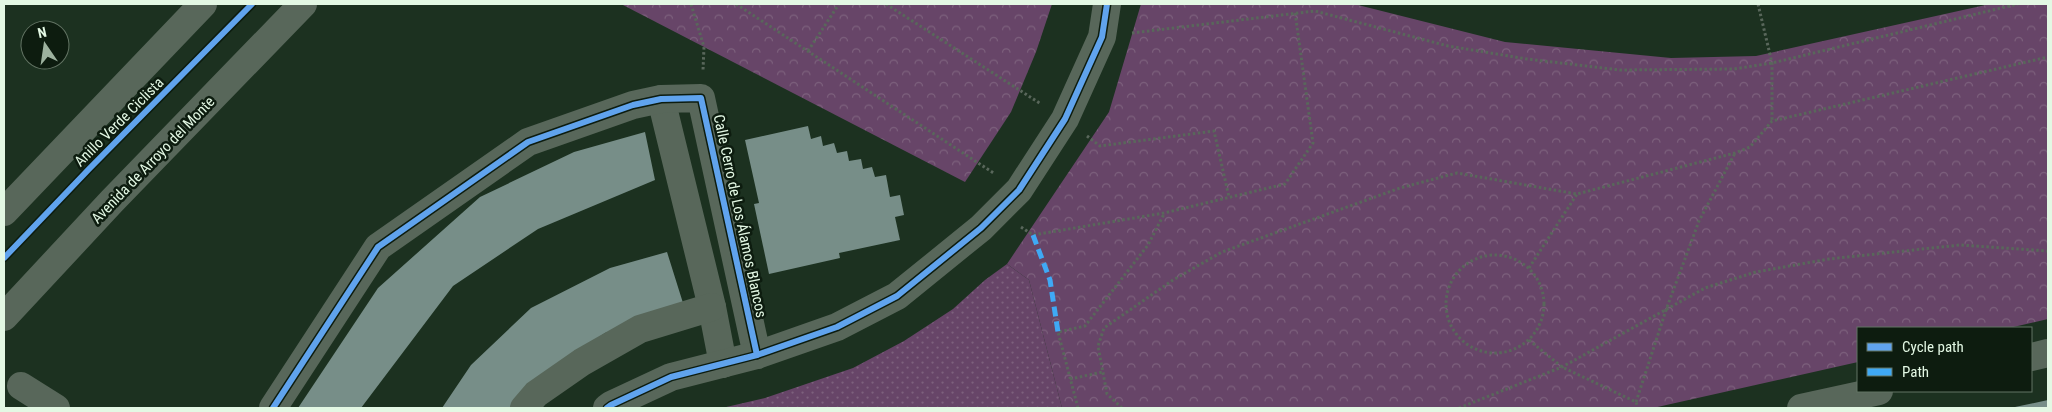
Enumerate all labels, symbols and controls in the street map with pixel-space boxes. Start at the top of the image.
north arrow [20,20,70,70]
text: N [36,24,48,41]
street label: Anillo Verde Ciclista [71,74,167,170]
street label: Avenida de Arroyo del Monte [88,93,218,227]
street label: Calle Cerro de Los Álamos Blancos [710,113,770,319]
legend [1857,327,2032,392]
text: Cycle path [1902,338,1964,356]
text: Path [1902,363,1929,381]

